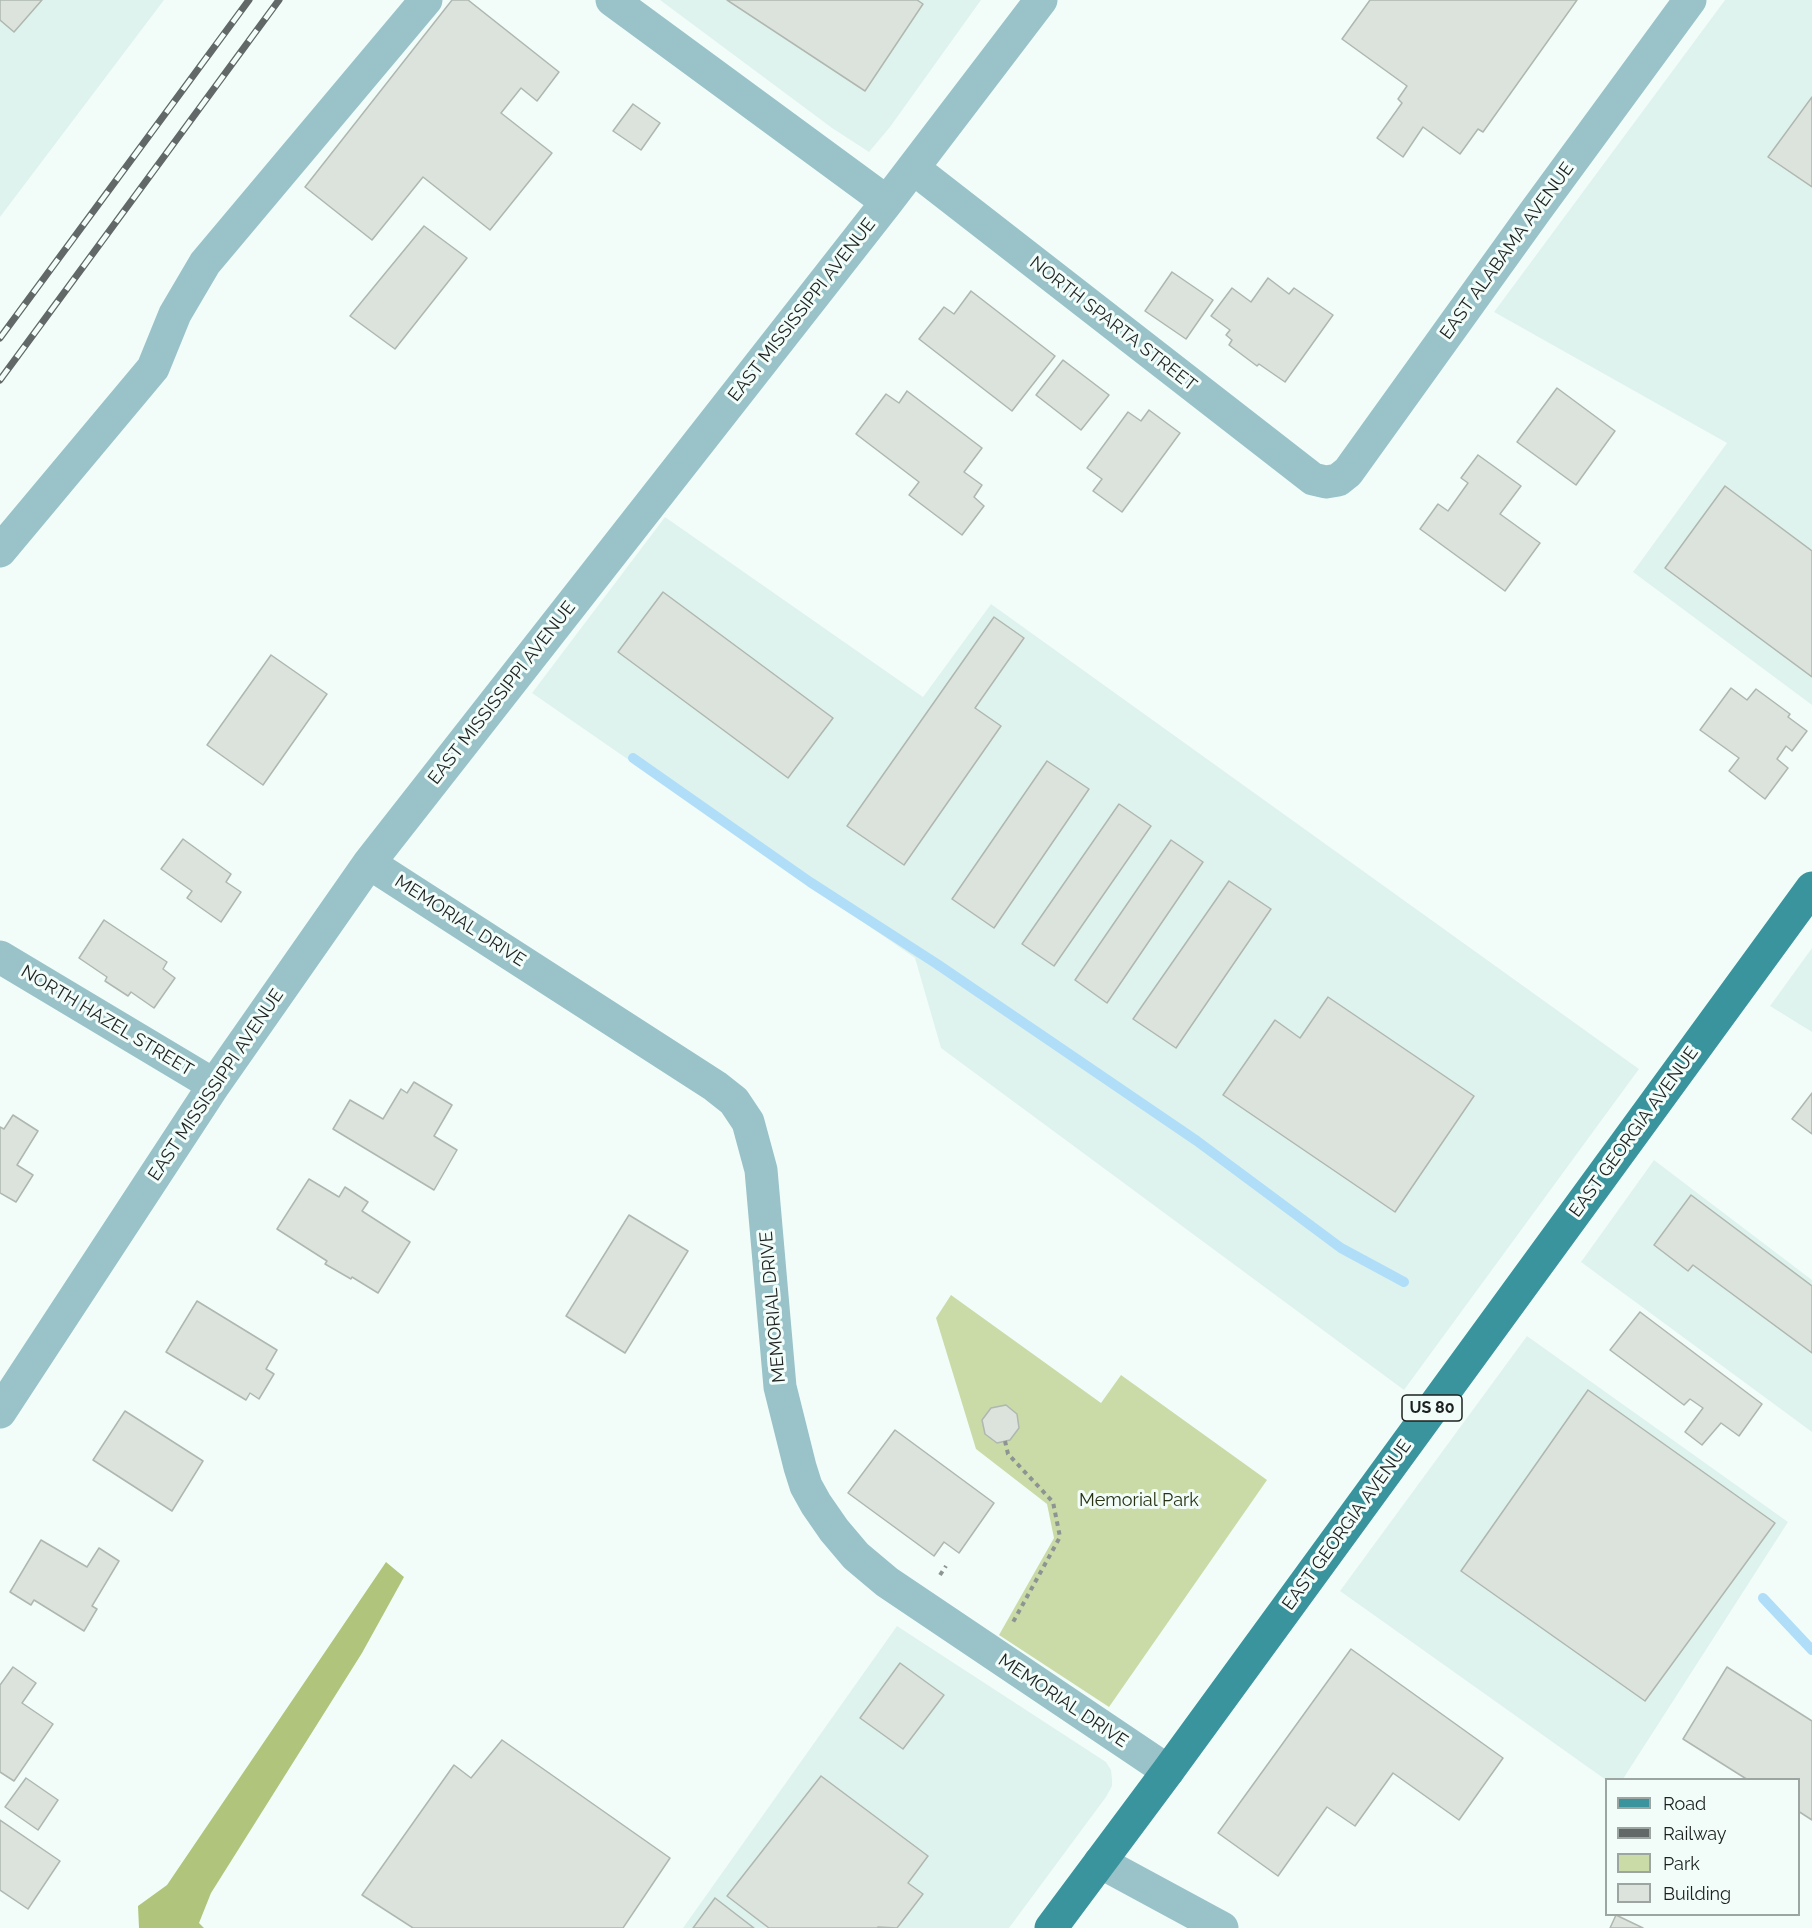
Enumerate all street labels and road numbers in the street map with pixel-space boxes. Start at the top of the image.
street label: EAST ALABAMA AVENUE [1436,158,1578,344]
street label: EAST MISSISSIPPI AVENUE [724,214,880,406]
street label: NORTH SPARTA STREET [1025,252,1201,396]
street label: EAST MISSISSIPPI AVENUE [424,597,580,789]
street label: MEMORIAL DRIVE [390,871,530,971]
street label: NORTH HAZEL STREET [17,961,197,1081]
street label: EAST MISSISSIPPI AVENUE [144,985,288,1185]
street label: EAST GEORGIA AVENUE [1565,1043,1703,1221]
street label: MEMORIAL DRIVE [756,1230,790,1384]
road number: US 80 [1402,1395,1462,1421]
street label: EAST GEORGIA AVENUE [1278,1436,1416,1614]
street label: MEMORIAL DRIVE [994,1650,1132,1752]

